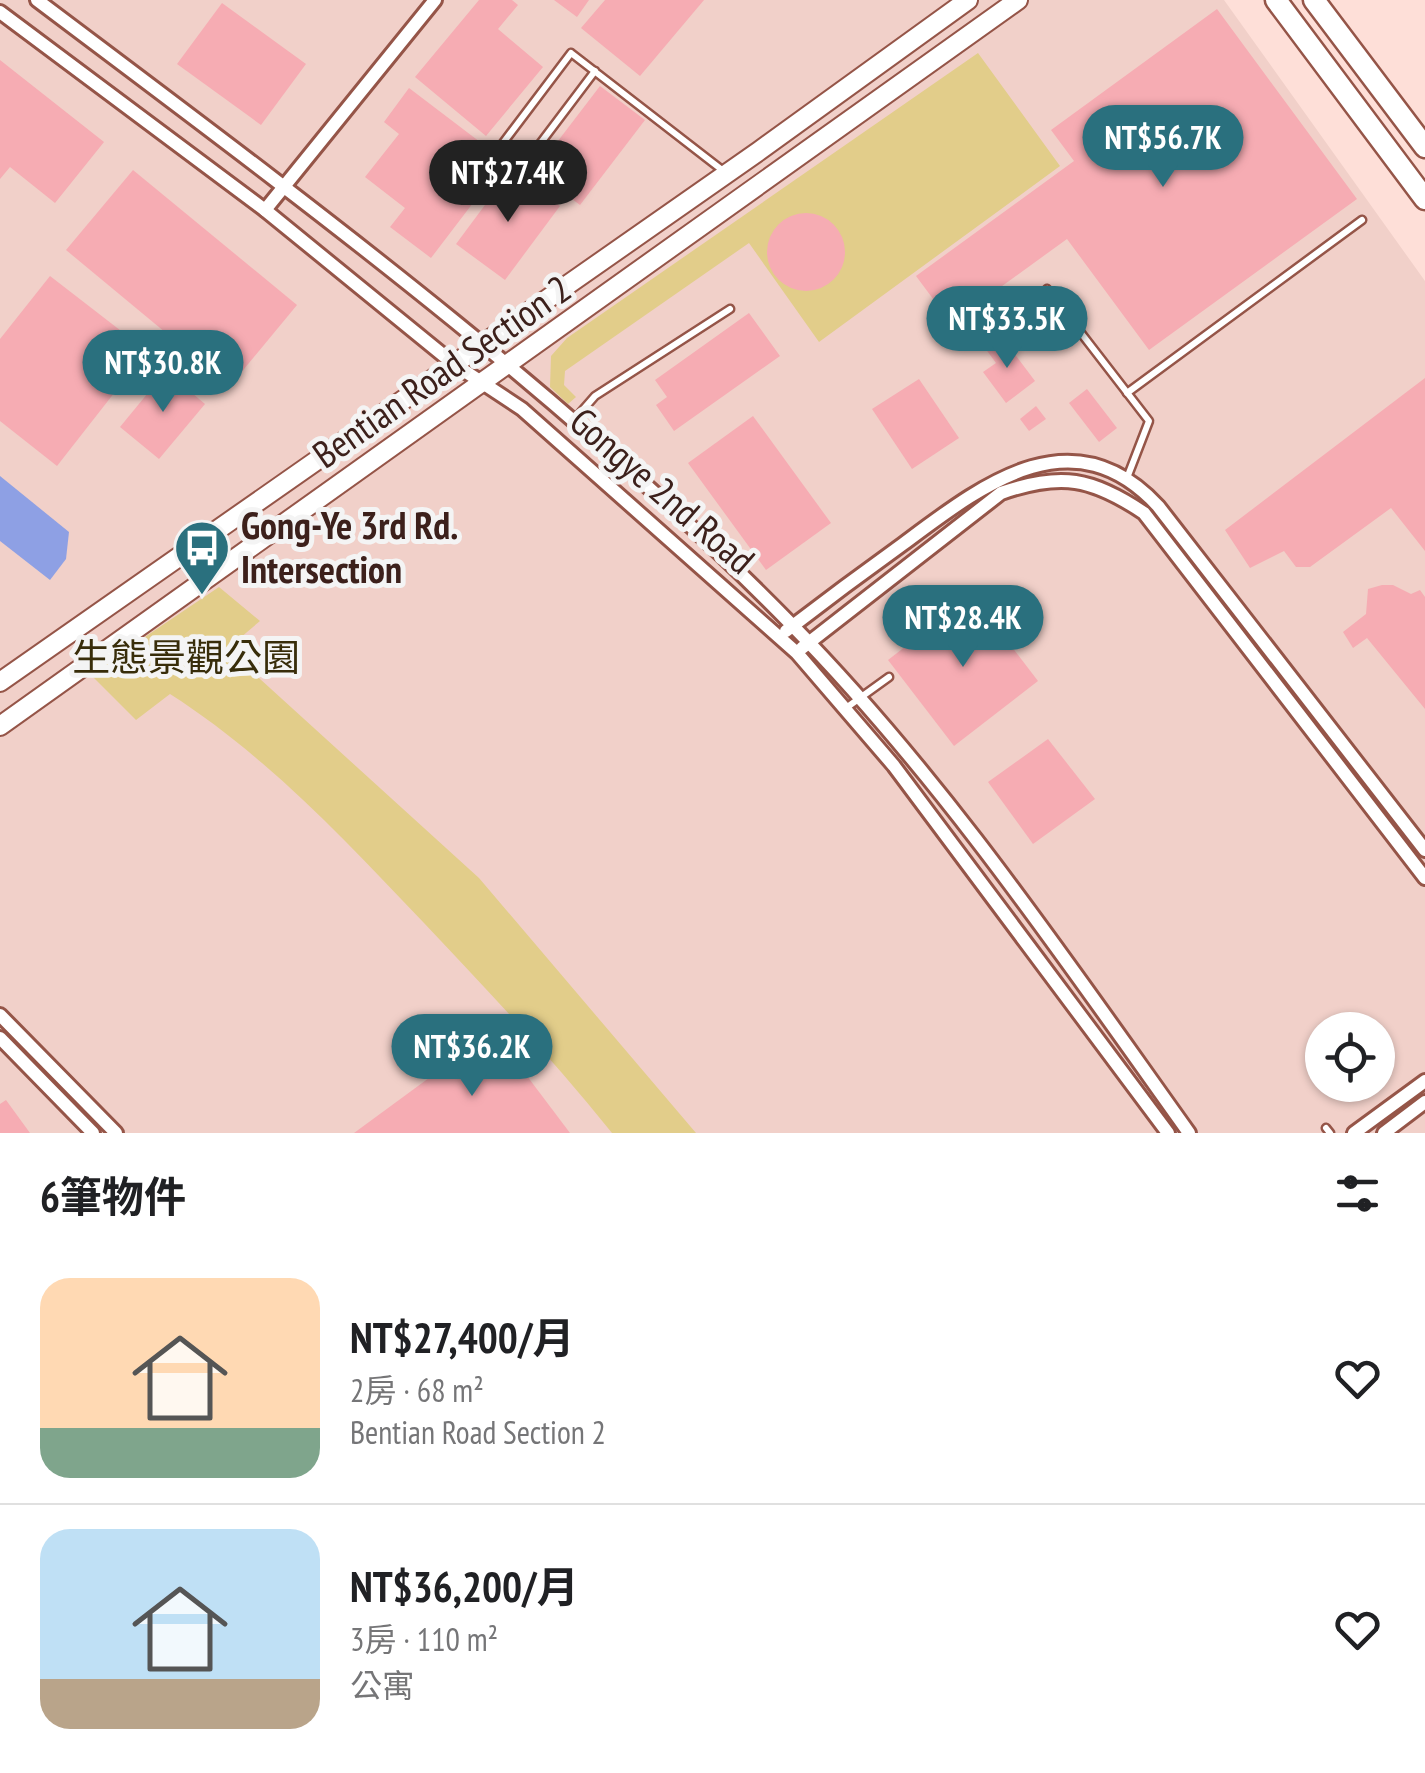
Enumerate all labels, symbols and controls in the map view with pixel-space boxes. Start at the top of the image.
pin: NT$56.7K [1060,105,1266,190]
text: NT$56.7K [1104,116,1222,158]
pin: NT$27.4K [405,140,611,225]
text: NT$27.4K [451,151,565,193]
street label: Bentian Road Section 2 [303,264,580,478]
pin: NT$33.5K [904,286,1110,371]
text: NT$33.5K [948,297,1066,339]
pin: NT$30.8K [60,330,266,415]
text: NT$30.8K [104,341,222,383]
street label: Gongye 2nd Road [560,396,766,584]
place label: Gong-Ye 3rd Rd. Intersection [241,500,458,593]
bus stop icon: Gong-Ye 3rd Rd. Intersection [172,518,232,597]
pin: NT$28.4K [860,585,1066,670]
text: NT$28.4K [904,596,1022,638]
park label: 生態景觀公園 [72,632,300,681]
map controls [1305,1012,1395,1102]
button: locate [1305,1012,1395,1102]
pin: NT$36.2K [369,1014,575,1099]
text: NT$36.2K [413,1025,531,1067]
icon: filters [1330,1166,1385,1221]
text: 6筆物件 [40,1169,186,1224]
text: NT$27,400/月 [350,1310,575,1365]
icon: home [120,1318,240,1438]
icon: heart [1330,1351,1385,1406]
text: 2房 · 68 m² [350,1369,484,1411]
text: Bentian Road Section 2 [350,1411,606,1453]
text: NT$36,200/月 [350,1559,579,1614]
icon: home [120,1569,240,1689]
icon: heart [1330,1602,1385,1657]
text: 3房 · 110 m² [350,1618,498,1660]
text: 公寓 [350,1664,414,1706]

